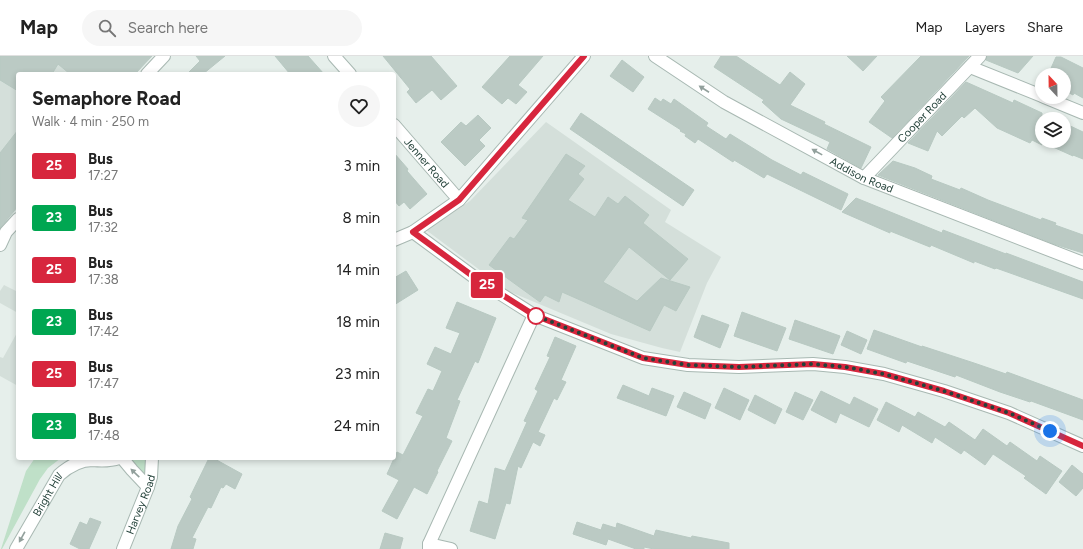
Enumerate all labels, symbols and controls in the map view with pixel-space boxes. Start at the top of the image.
search box [82,10,362,46]
text: Map [20,16,58,39]
icon: search [96,17,118,39]
text: Search here [128,19,208,37]
text: Map [915,19,943,36]
text: Layers [965,19,1005,36]
text: Share [1027,19,1063,36]
north arrow [1035,68,1071,104]
map controls [1035,68,1071,148]
button: heart [338,85,380,127]
one-way arrow [698,85,710,92]
text: Semaphore Road [32,87,181,110]
street label: Cooper Road [895,89,949,145]
button: layers [1035,112,1071,148]
text: Walk · 4 min · 250 m [32,114,149,129]
street label: Jenner Road [402,135,452,190]
one-way arrow [811,149,823,156]
text: Bus [88,150,113,168]
street label: Addison Road [828,154,895,195]
text: 25 [46,157,62,174]
text: 3 min [344,157,380,175]
text: 17:27 [88,168,118,183]
text: Bus [88,202,113,220]
text: 23 [46,209,62,226]
text: 8 min [342,209,380,227]
text: 17:32 [88,220,118,235]
text: Bus [88,254,113,272]
text: 25 [46,261,62,278]
text: 14 min [336,261,380,279]
text: 17:38 [88,272,119,287]
line badge: 25 [469,272,505,298]
text: 25 [479,276,495,293]
text: Bus [88,306,113,324]
unlabelled marker [527,307,545,325]
text: 23 [46,313,62,330]
text: 18 min [336,313,380,331]
text: 17:42 [88,324,119,339]
text: Bus [88,358,113,376]
text: 25 [46,365,62,382]
text: 23 min [335,365,380,383]
text: 17:47 [88,376,119,391]
text: Bus [88,410,113,428]
text: 23 [46,417,62,434]
text: 24 min [334,417,380,435]
your location [1040,421,1060,441]
text: 17:48 [88,428,120,443]
one-way arrow [130,468,140,477]
street label: Bright Hill [30,469,64,519]
street label: Harvey Road [123,473,158,536]
one-way arrow [19,531,26,543]

